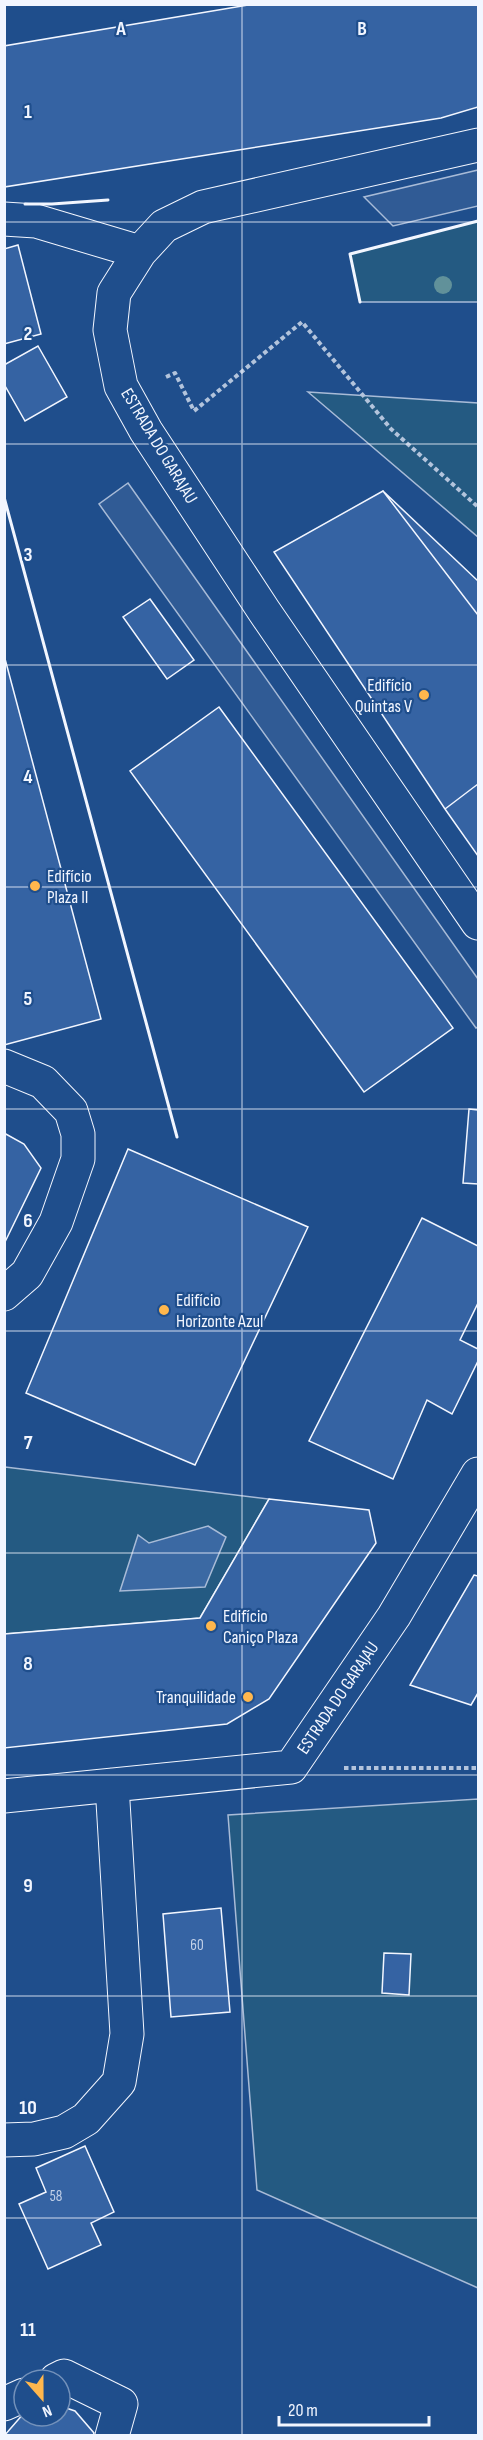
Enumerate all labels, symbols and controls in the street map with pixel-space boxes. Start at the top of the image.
text: A [115,17,126,41]
text: B [357,17,367,41]
text: 1 [24,100,32,124]
text: 2 [24,322,32,346]
street label: ESTRADA DO GARAJAU [116,384,202,508]
text: 3 [24,543,33,567]
place label: Edifício Quintas V [355,675,412,717]
marker: Edifício Quintas V [417,688,431,702]
text: 4 [23,765,33,789]
place label: Edifício Plaza II [47,866,92,908]
marker: Edifício Plaza II [28,879,42,893]
text: 5 [24,987,33,1011]
text: 6 [23,1209,33,1233]
place label: Edifício Horizonte Azul [176,1290,263,1332]
marker: Edifício Horizonte Azul [157,1303,171,1317]
text: 7 [24,1431,33,1455]
place label: Edifício Caniço Plaza [223,1606,298,1648]
marker: Edifício Caniço Plaza [204,1619,218,1633]
street label: ESTRADA DO GARAJAU [293,1638,383,1758]
text: 8 [23,1652,33,1676]
place label: Tranquilidade [156,1687,236,1708]
marker: Tranquilidade [241,1690,255,1704]
text: 9 [23,1874,33,1898]
house number: 60 [190,1936,204,1955]
text: 10 [19,2096,37,2120]
house number: 58 [50,2187,62,2206]
text: 11 [20,2318,36,2342]
north arrow [12,2368,72,2428]
scale bar [279,2389,429,2427]
text: N [39,2400,54,2421]
text: 20 m [288,2400,318,2421]

